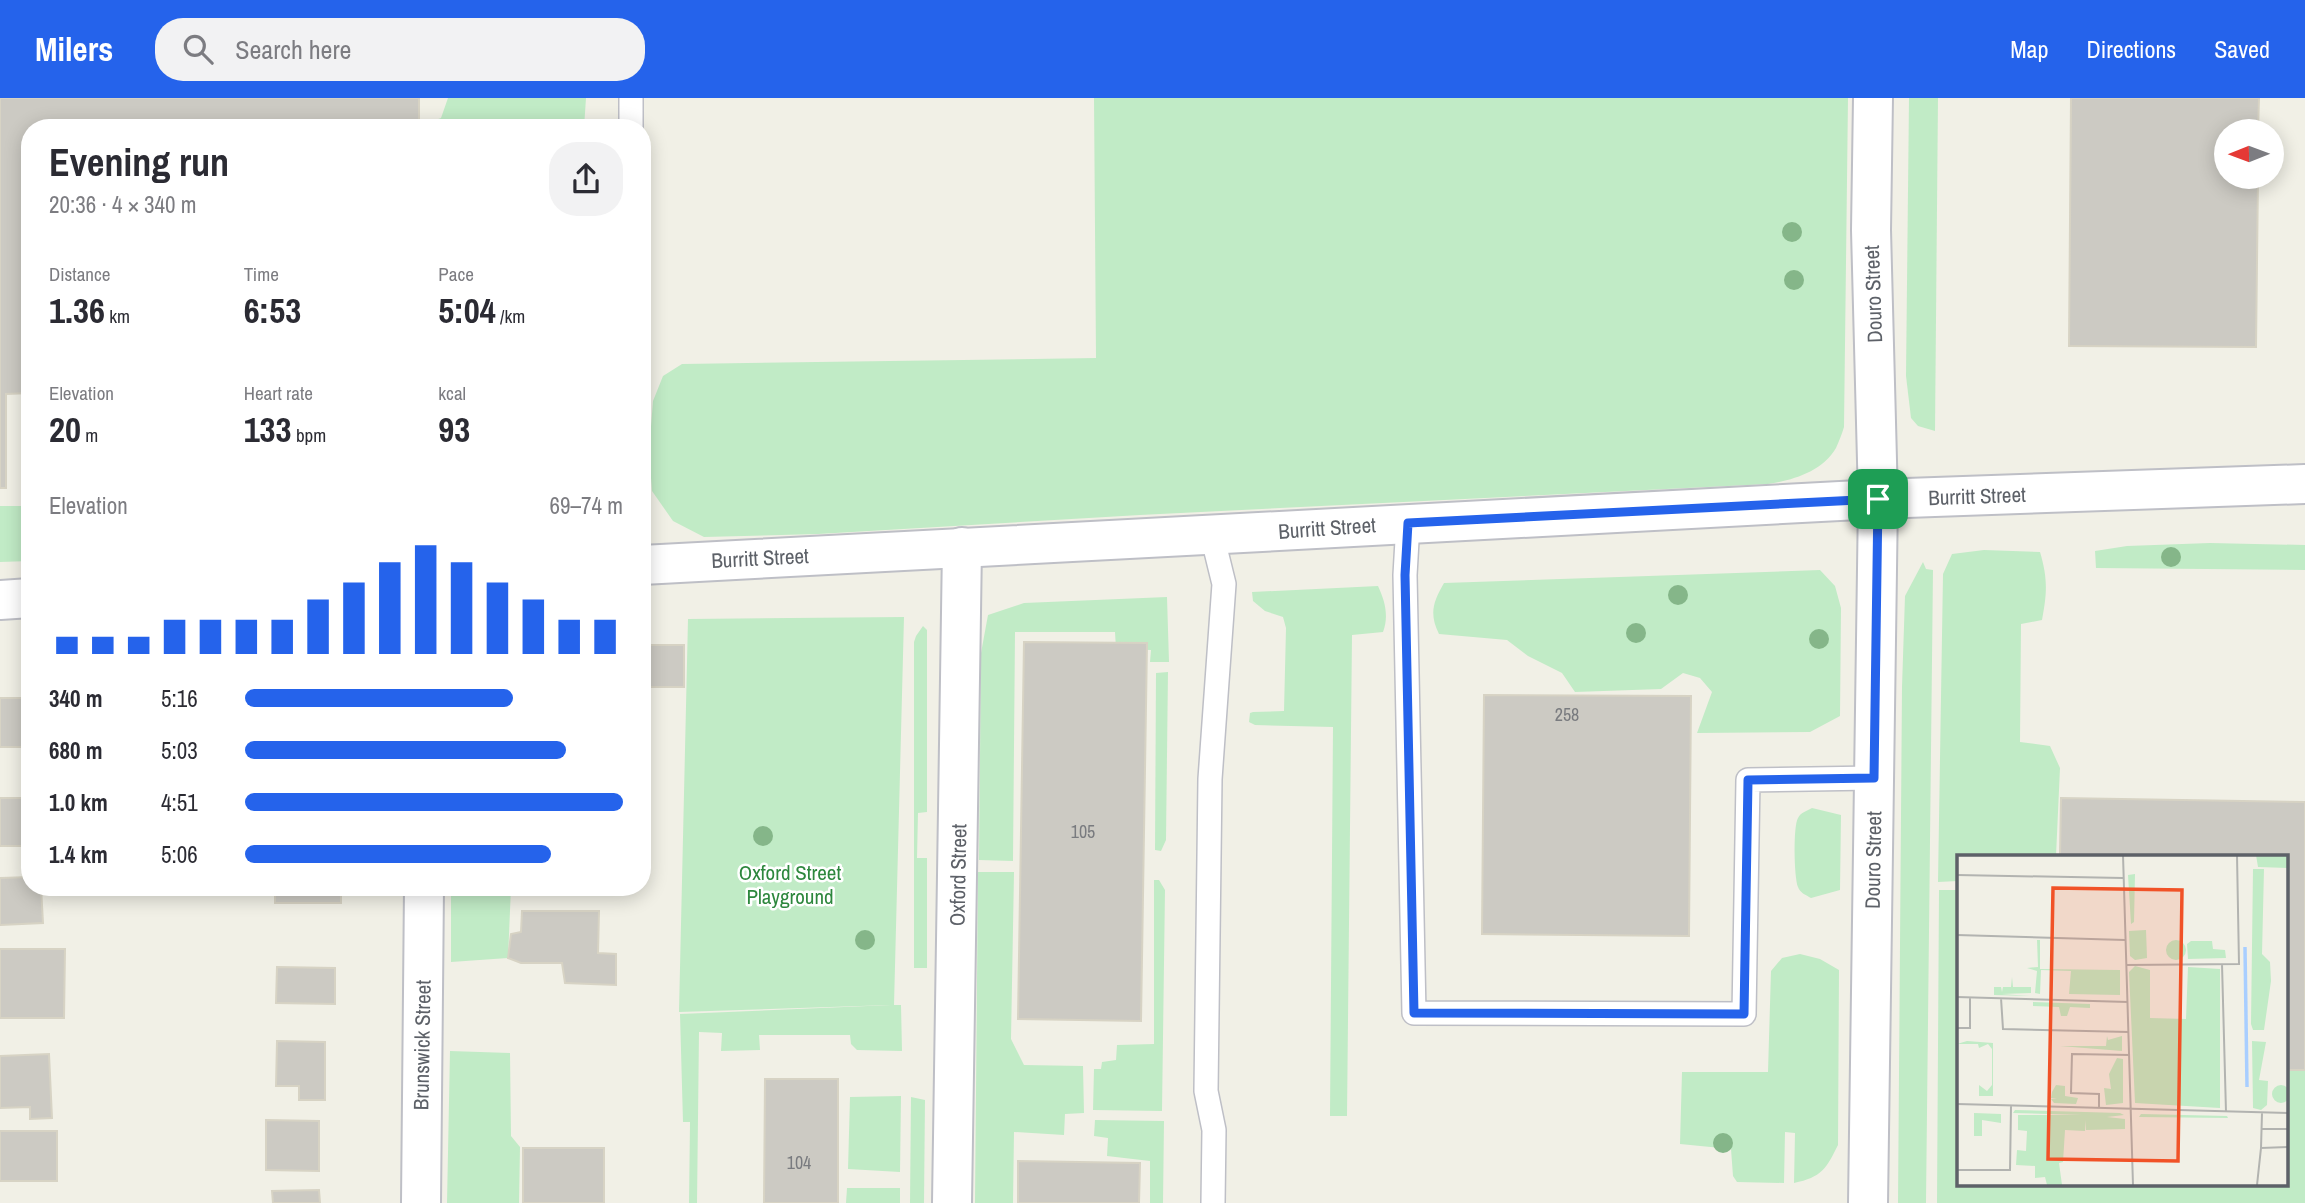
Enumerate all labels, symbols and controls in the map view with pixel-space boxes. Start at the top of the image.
search box [155,18,645,81]
text: Milers [35,27,113,71]
icon: search [179,30,217,68]
text: Search here [235,32,351,67]
text: Map [2010,33,2048,65]
text: Directions [2086,33,2176,65]
text: Saved [2214,33,2270,65]
north arrow [2214,119,2284,189]
map controls [2214,119,2284,189]
text: Evening run [49,137,229,188]
button: share [549,142,623,216]
text: 20:36 · 4 × 340 m [49,189,196,220]
street label: Douro Street [1857,245,1889,343]
text: Distance [49,261,110,287]
text: Time [244,261,279,287]
text: Pace [438,261,474,287]
text: 1.36 [49,287,105,334]
text: 6:53 [244,287,301,334]
text: 5:04 [438,287,496,334]
text: km [105,303,130,329]
text: /km [496,303,525,329]
text: Elevation [49,380,114,406]
text: Heart rate [244,380,313,406]
text: kcal [438,380,466,406]
text: 20 [49,406,81,453]
text: 133 [244,406,292,453]
text: 93 [438,406,470,453]
text: m [81,422,98,448]
text: bpm [292,422,326,448]
pin [1848,469,1908,529]
icon: arrive [1859,480,1897,518]
street label: Burritt Street [1928,480,2026,512]
text: Elevation [49,490,128,521]
text: 69–74 m [550,490,623,521]
street label: Burritt Street [1277,510,1377,546]
street label: Burritt Street [710,541,810,575]
text: 340 m [49,683,102,714]
text: 5:16 [161,683,198,714]
house number: 258 [1555,702,1579,727]
text: 680 m [49,735,102,766]
text: 5:03 [161,735,198,766]
text: 1.0 km [49,787,108,818]
text: 4:51 [161,787,198,818]
street label: Douro Street [1858,811,1888,909]
house number: 105 [1071,819,1095,844]
street label: Oxford Street [943,823,973,926]
text: 1.4 km [49,839,108,870]
text: 5:06 [161,839,198,870]
inset map [1957,855,2288,1186]
park label: Oxford Street Playground [739,858,841,911]
street label: Brunswick Street [406,979,438,1110]
house number: 104 [787,1150,811,1175]

